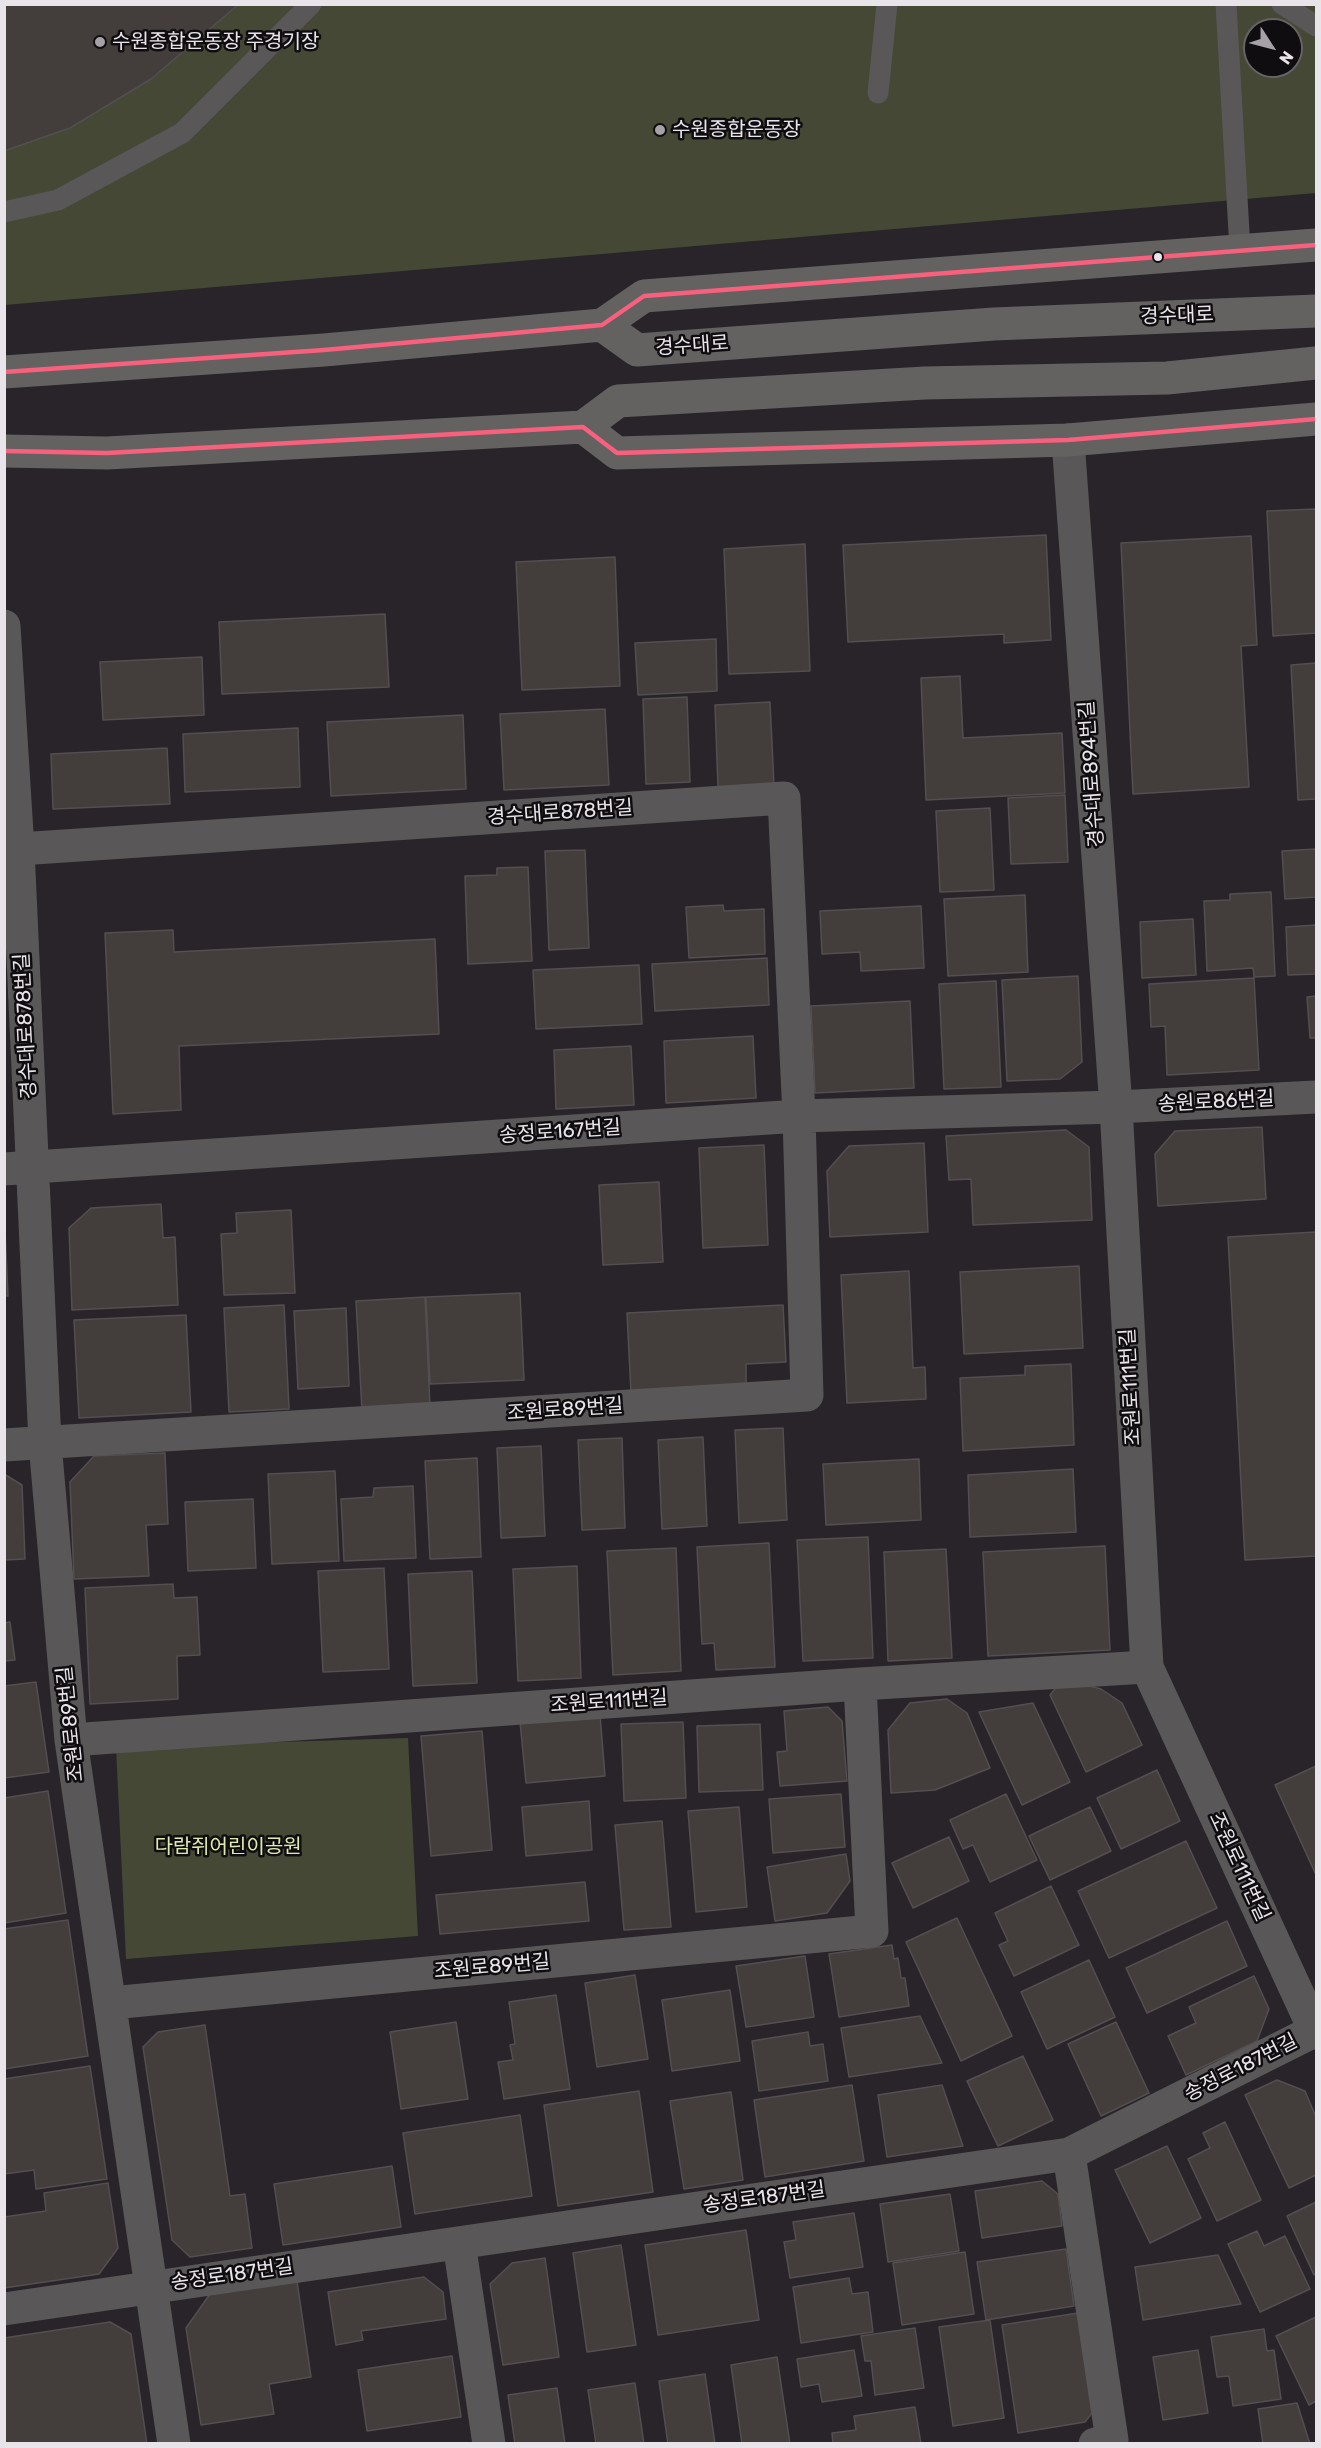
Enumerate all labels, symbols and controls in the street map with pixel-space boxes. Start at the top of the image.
north arrow [1243,18,1303,78]
place label: 수원종합운동장 주경기장 [112,30,319,54]
marker: 수원종합운동장 주경기장 [93,35,107,49]
text: N [1275,47,1297,68]
place label: 수원종합운동장 [672,118,801,142]
marker: 수원종합운동장 [653,123,667,137]
unlabelled marker [1152,251,1164,263]
street label: 경수대로 [1140,303,1214,329]
street label: 경수대로 [654,331,730,361]
street label: 경수대로894번길 [1075,700,1109,848]
street label: 경수대로878번길 [486,796,634,830]
street label: 경수대로878번길 [10,952,42,1100]
street label: 송원로86번길 [1157,1087,1275,1117]
street label: 송정로167번길 [498,1116,622,1148]
street label: 조원로111번길 [1116,1328,1146,1446]
street label: 조원로89번길 [506,1394,624,1426]
street label: 조원로89번길 [53,1665,89,1783]
street label: 조원로111번길 [549,1686,669,1718]
street label: 조원로111번길 [1203,1809,1275,1925]
park label: 다람쥐어린이공원 [154,1835,302,1859]
street label: 조원로89번길 [433,1950,551,1984]
street label: 송정로187번길 [1181,2029,1301,2107]
street label: 송정로187번길 [701,2178,827,2218]
street label: 송정로187번길 [169,2255,295,2295]

